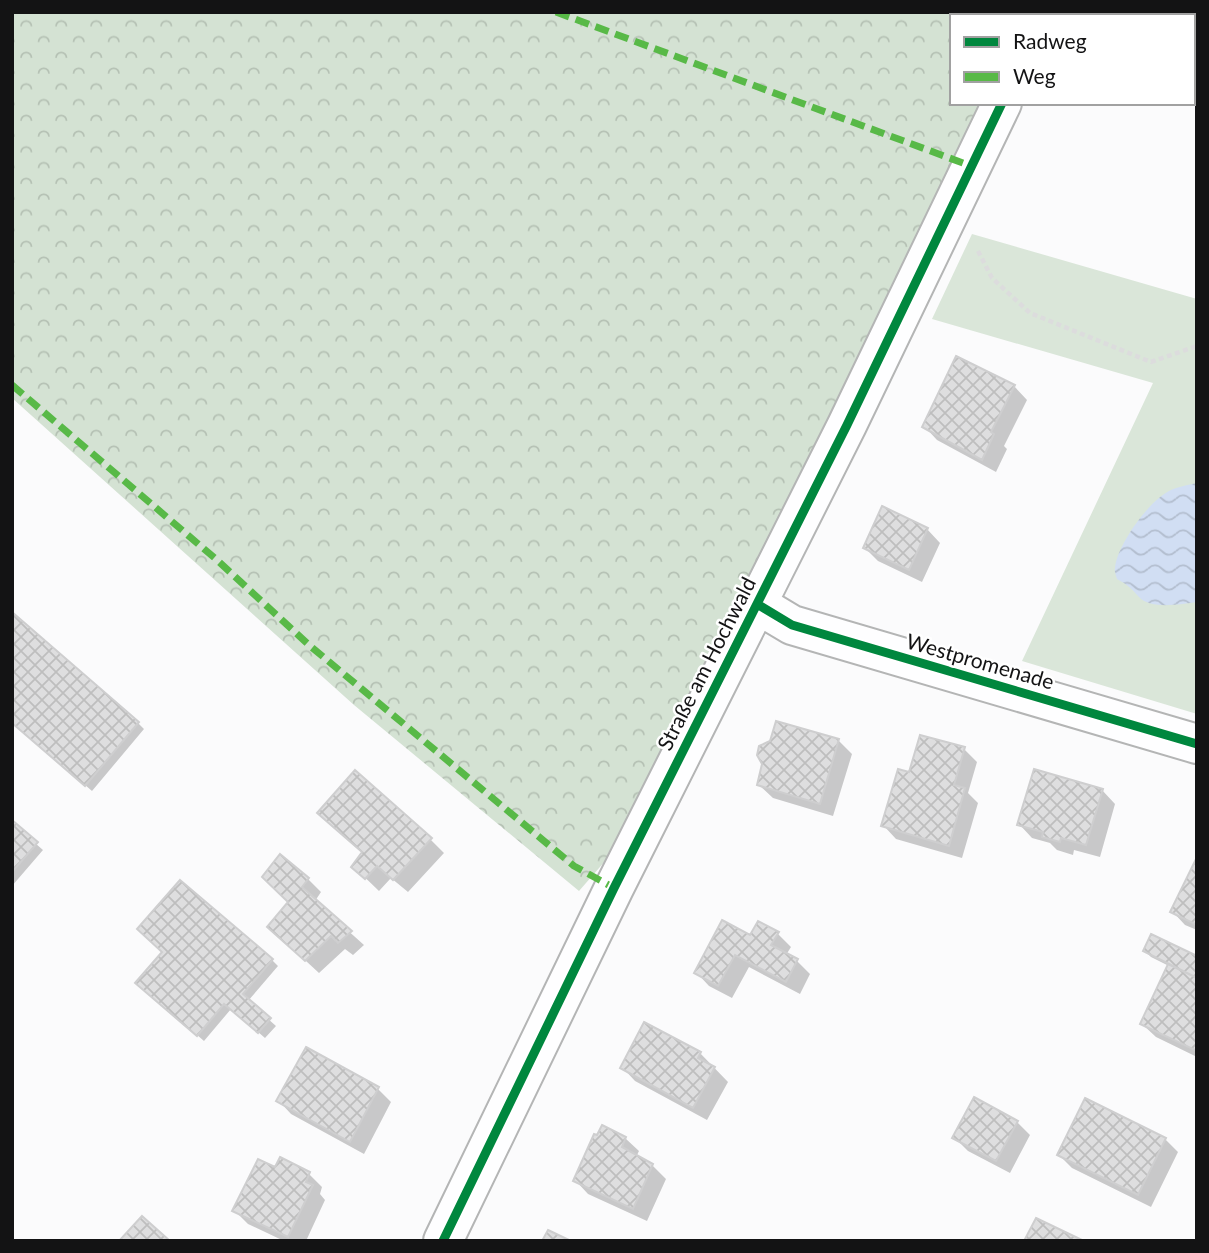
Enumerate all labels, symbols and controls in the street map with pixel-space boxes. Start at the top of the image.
legend [950,14,1195,105]
text: Radweg [1013,28,1087,53]
text: Weg [1013,63,1056,88]
street label: Straße am Hochwald [651,573,760,754]
street label: Westpromenade [904,628,1057,694]

